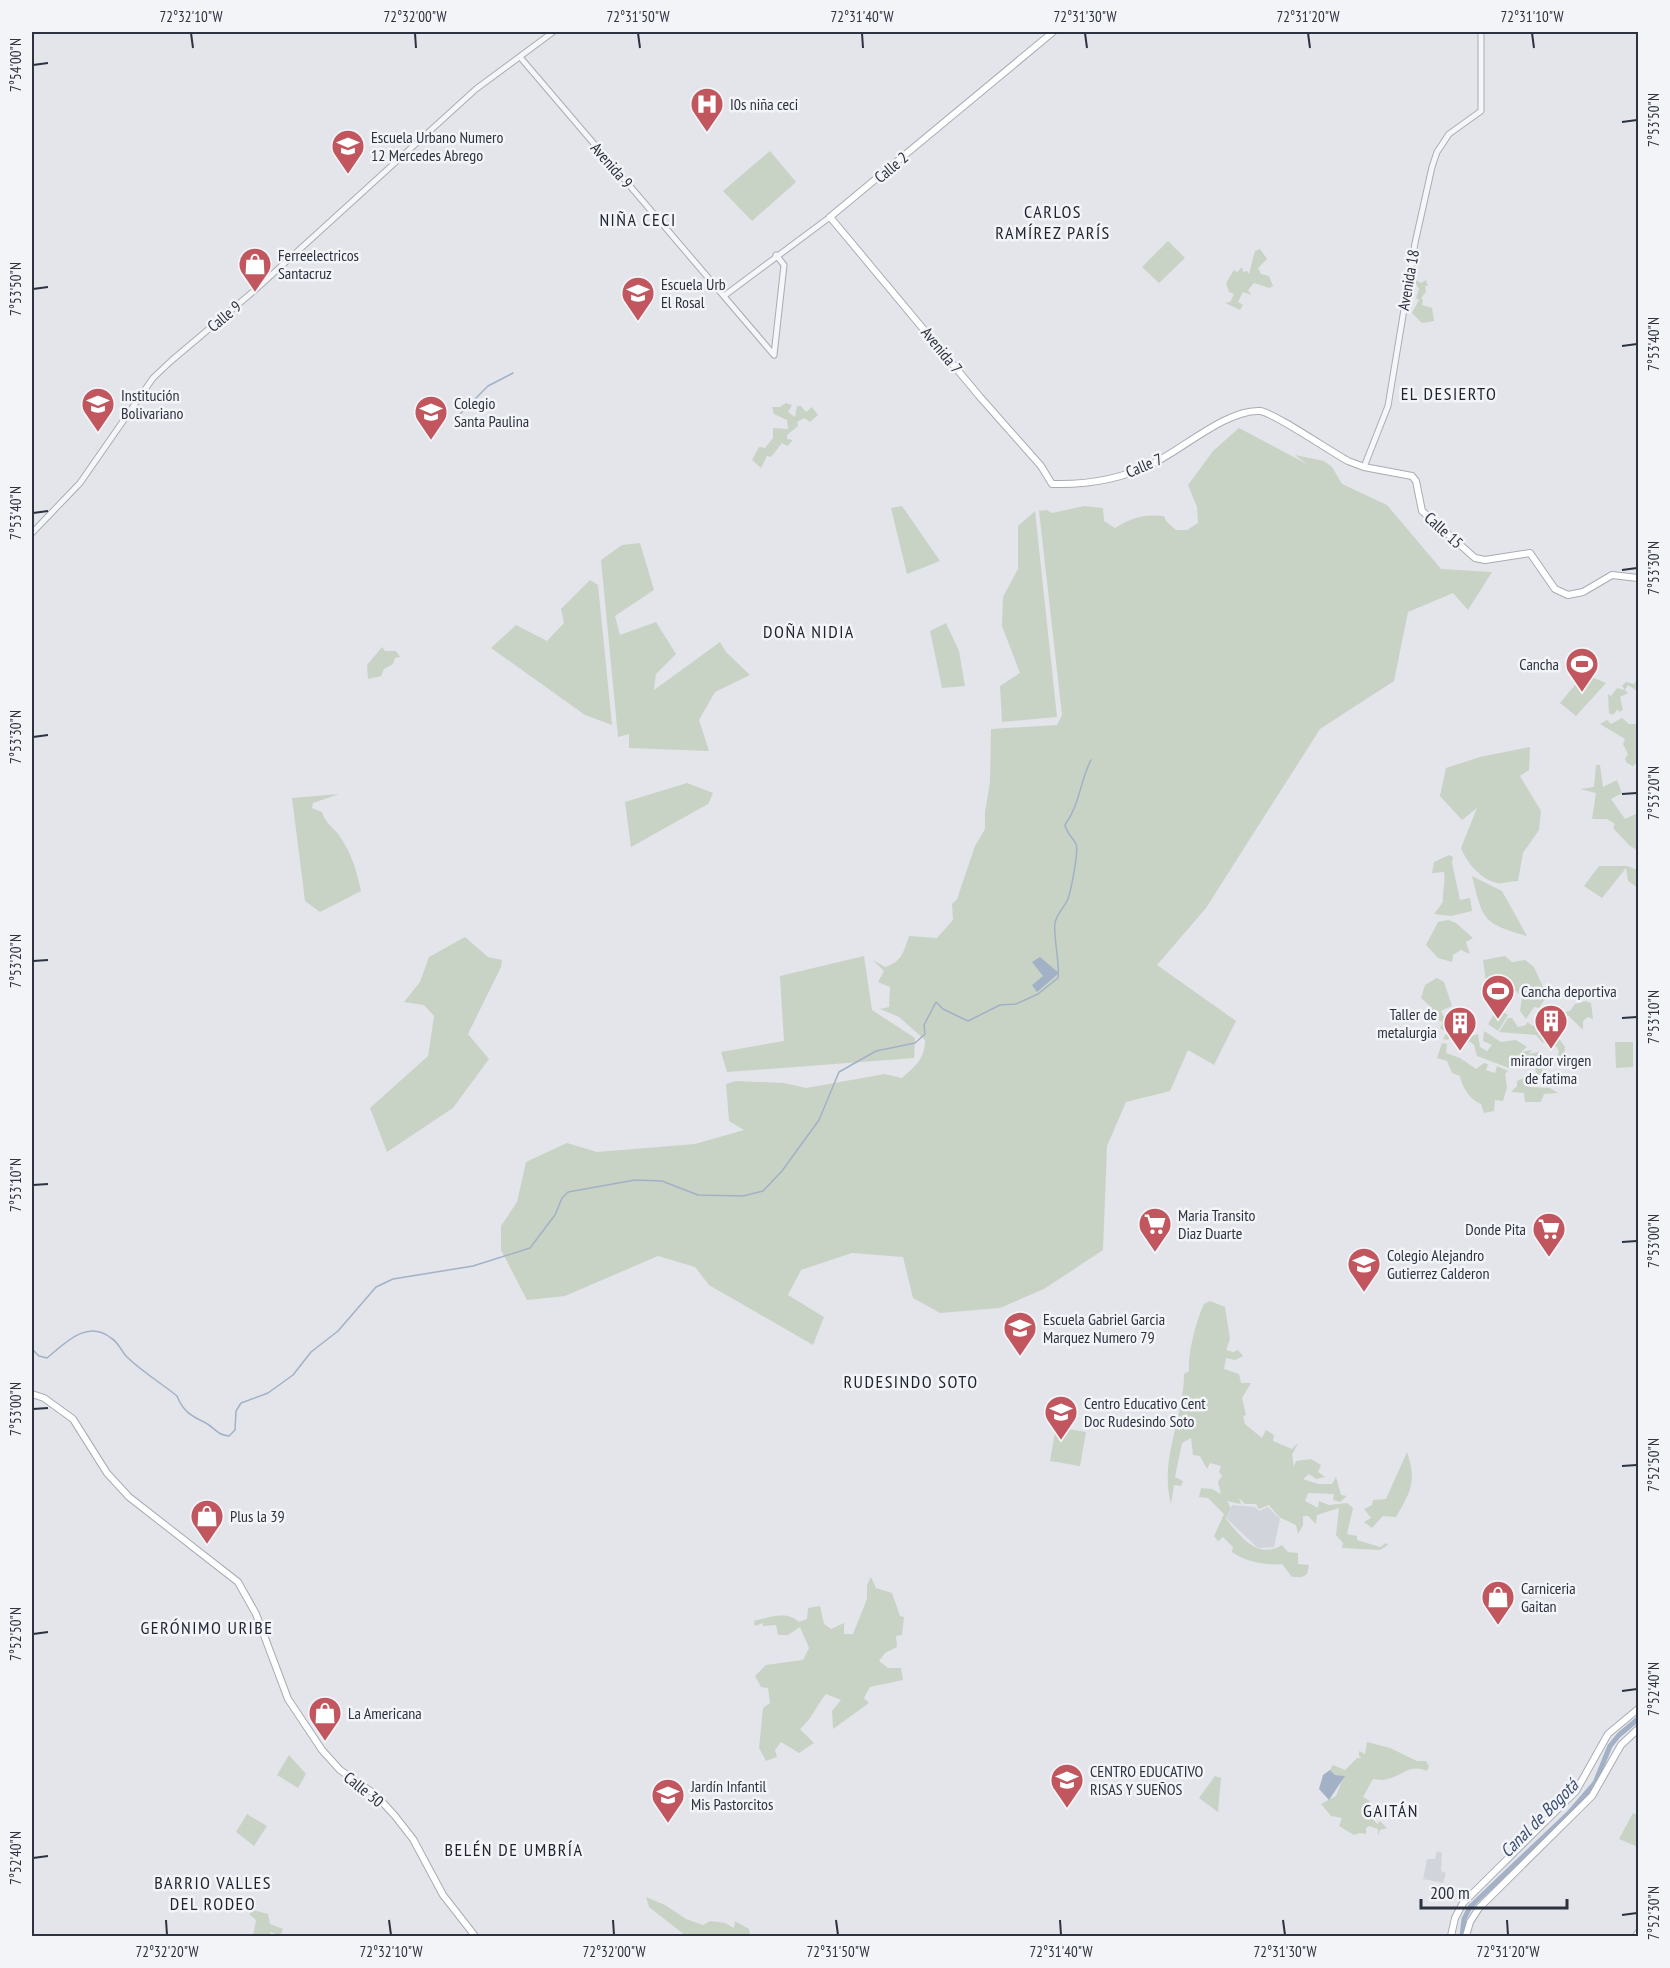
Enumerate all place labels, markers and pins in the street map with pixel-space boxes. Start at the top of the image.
hospital icon: I0s niña ceci [689,86,725,133]
place label: I0s niña ceci [730,94,798,114]
place label: Escuela Urbano Numero 12 Mercedes Abrego [371,127,503,165]
school or university icon: Escuela Urbano Numero 12 Mercedes Abrego [330,128,366,175]
place label: Ferreelectricos Santacruz [278,245,359,283]
shop icon: Ferreelectricos Santacruz [237,246,273,293]
place label: Escuela Urb El Rosal [661,274,726,312]
school or university icon: Escuela Urb El Rosal [620,275,656,322]
place label: Institución Bolivariano [121,385,184,423]
school or university icon: Institución Bolivariano [80,386,116,433]
place label: Colegio Santa Paulina [454,393,529,431]
school or university icon: Colegio Santa Paulina [413,394,449,441]
sports icon: Cancha [1564,646,1600,693]
place label: Cancha [1519,654,1559,674]
sports icon: Cancha deportiva [1480,973,1516,1020]
place label: Cancha deportiva [1521,981,1617,1001]
building icon: mirador virgen de fatima [1533,1003,1569,1050]
place label: Taller de metalurgia [1377,1004,1437,1042]
building icon: Taller de metalurgia [1442,1005,1478,1052]
place label: mirador virgen de fatima [1511,1050,1591,1088]
place label: Maria Transito Diaz Duarte [1178,1205,1256,1243]
supermarket icon: Maria Transito Diaz Duarte [1137,1206,1173,1253]
supermarket icon: Donde Pita [1531,1211,1567,1258]
place label: Donde Pita [1465,1219,1526,1239]
place label: Colegio Alejandro Gutierrez Calderon [1387,1245,1489,1283]
school or university icon: Colegio Alejandro Gutierrez Calderon [1346,1246,1382,1293]
place label: Escuela Gabriel Garcia Marquez Numero 79 [1043,1309,1165,1347]
school or university icon: Escuela Gabriel Garcia Marquez Numero 79 [1002,1310,1038,1357]
place label: Centro Educativo Cent Doc Rudesindo Soto [1084,1393,1206,1431]
school or university icon: Centro Educativo Cent Doc Rudesindo Soto [1043,1394,1079,1441]
shop icon: Plus la 39 [189,1498,225,1545]
place label: Plus la 39 [230,1506,285,1526]
place label: Carniceria Gaitan [1521,1578,1576,1616]
shop icon: Carniceria Gaitan [1480,1579,1516,1626]
shop icon: La Americana [307,1695,343,1742]
place label: La Americana [348,1703,422,1723]
place label: CENTRO EDUCATIVO RISAS Y SUEÑOS [1090,1761,1203,1799]
school or university icon: CENTRO EDUCATIVO RISAS Y SUEÑOS [1049,1762,1085,1809]
place label: Jardín Infantil Mis Pastorcitos [690,1776,773,1814]
school or university icon: Jardín Infantil Mis Pastorcitos [650,1777,686,1824]

